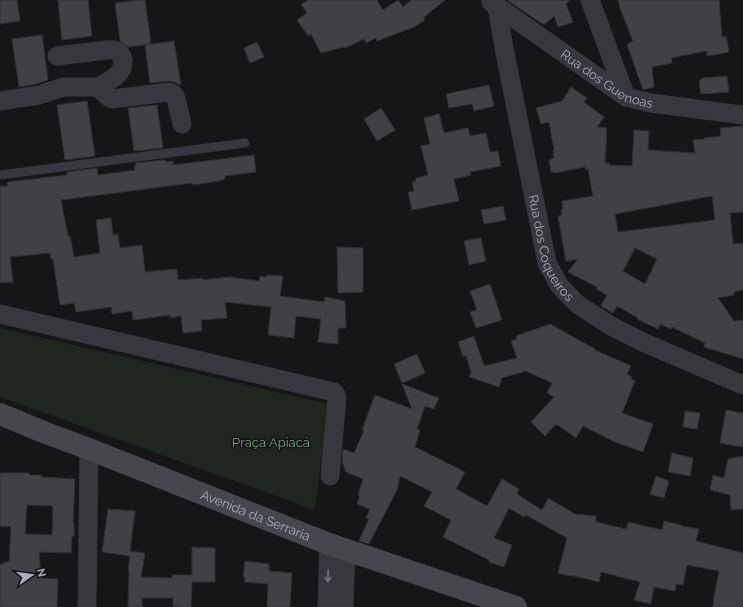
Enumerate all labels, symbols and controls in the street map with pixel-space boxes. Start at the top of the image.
street label: Rua dos Guenoas [558,46,655,111]
street label: Rua dos Coqueiros [526,193,577,304]
park label: Praça Apiacá [232,435,310,450]
street label: Avenida da Serraria [199,487,313,543]
north arrow [12,555,52,595]
text: N [34,567,49,578]
one-way arrow [324,569,332,582]

